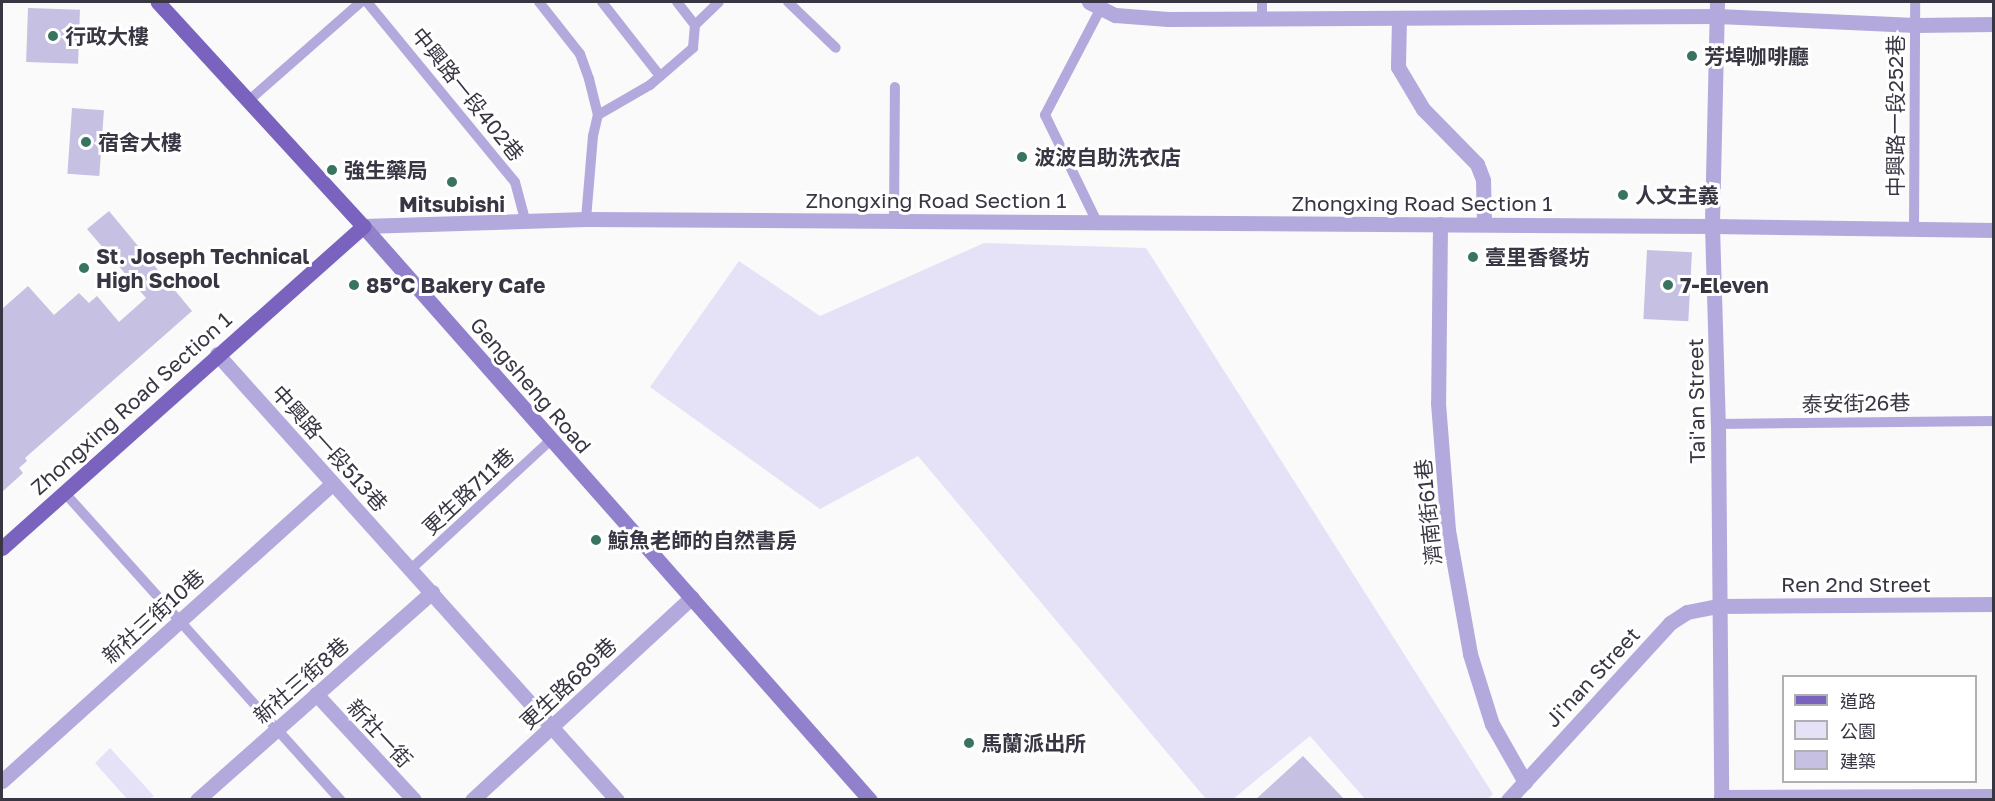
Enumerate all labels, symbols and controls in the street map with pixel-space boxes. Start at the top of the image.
street label: 中興路一段402巷 [407,22,529,166]
place label: 行政大樓 [65,23,149,49]
marker: 行政大樓 [46,29,60,43]
street label: 中興路一段252巷 [1882,35,1908,197]
place label: 芳埠咖啡廳 [1704,43,1809,69]
marker: 芳埠咖啡廳 [1685,49,1699,63]
place label: 宿舍大樓 [98,129,182,155]
marker: 宿舍大樓 [79,135,93,149]
place label: 波波自助洗衣店 [1034,144,1181,170]
marker: 波波自助洗衣店 [1015,150,1029,164]
place label: 強生藥局 [344,157,428,183]
marker: 強生藥局 [325,163,339,177]
marker: Mitsubishi [445,175,459,189]
place label: 人文主義 [1635,182,1719,208]
street label: Zhongxing Road Section 1 [806,187,1066,213]
marker: 人文主義 [1616,188,1630,202]
street label: Zhongxing Road Section 1 [1292,190,1552,216]
place label: Mitsubishi [399,191,505,217]
place label: St. Joseph Technical High School [96,243,309,293]
place label: 壹里香餐坊 [1485,244,1590,270]
marker: 壹里香餐坊 [1466,250,1480,264]
marker: St. Joseph Technical High School [77,261,91,275]
place label: 85°C Bakery Cafe [366,272,545,298]
place label: 7-Eleven [1680,272,1769,298]
marker: 85°C Bakery Cafe [347,278,361,292]
marker: 7-Eleven [1661,278,1675,292]
street label: Zhongxing Road Section 1 [26,306,236,500]
street label: Gengsheng Road [465,312,597,458]
street label: Tai'an Street [1682,338,1710,464]
street label: 中興路一段513巷 [267,380,393,516]
street label: 泰安街26巷 [1801,389,1911,417]
street label: 更生路711巷 [417,442,519,540]
street label: 濟南街61巷 [1410,458,1446,566]
place label: 鯨魚老師的自然書房 [608,527,797,553]
marker: 鯨魚老師的自然書房 [589,533,603,547]
street label: 新社三街10巷 [97,564,209,668]
street label: Ren 2nd Street [1781,571,1931,597]
street label: Ji'nan Street [1539,622,1645,732]
street label: 新社三街8巷 [248,632,354,728]
street label: 更生路689巷 [515,632,621,734]
legend [1782,675,1977,783]
text: 道路 [1840,690,1876,712]
street label: 新社一街 [342,694,418,772]
text: 公園 [1840,720,1876,742]
place label: 馬蘭派出所 [981,730,1086,756]
marker: 馬蘭派出所 [962,736,976,750]
text: 建築 [1840,750,1876,772]

